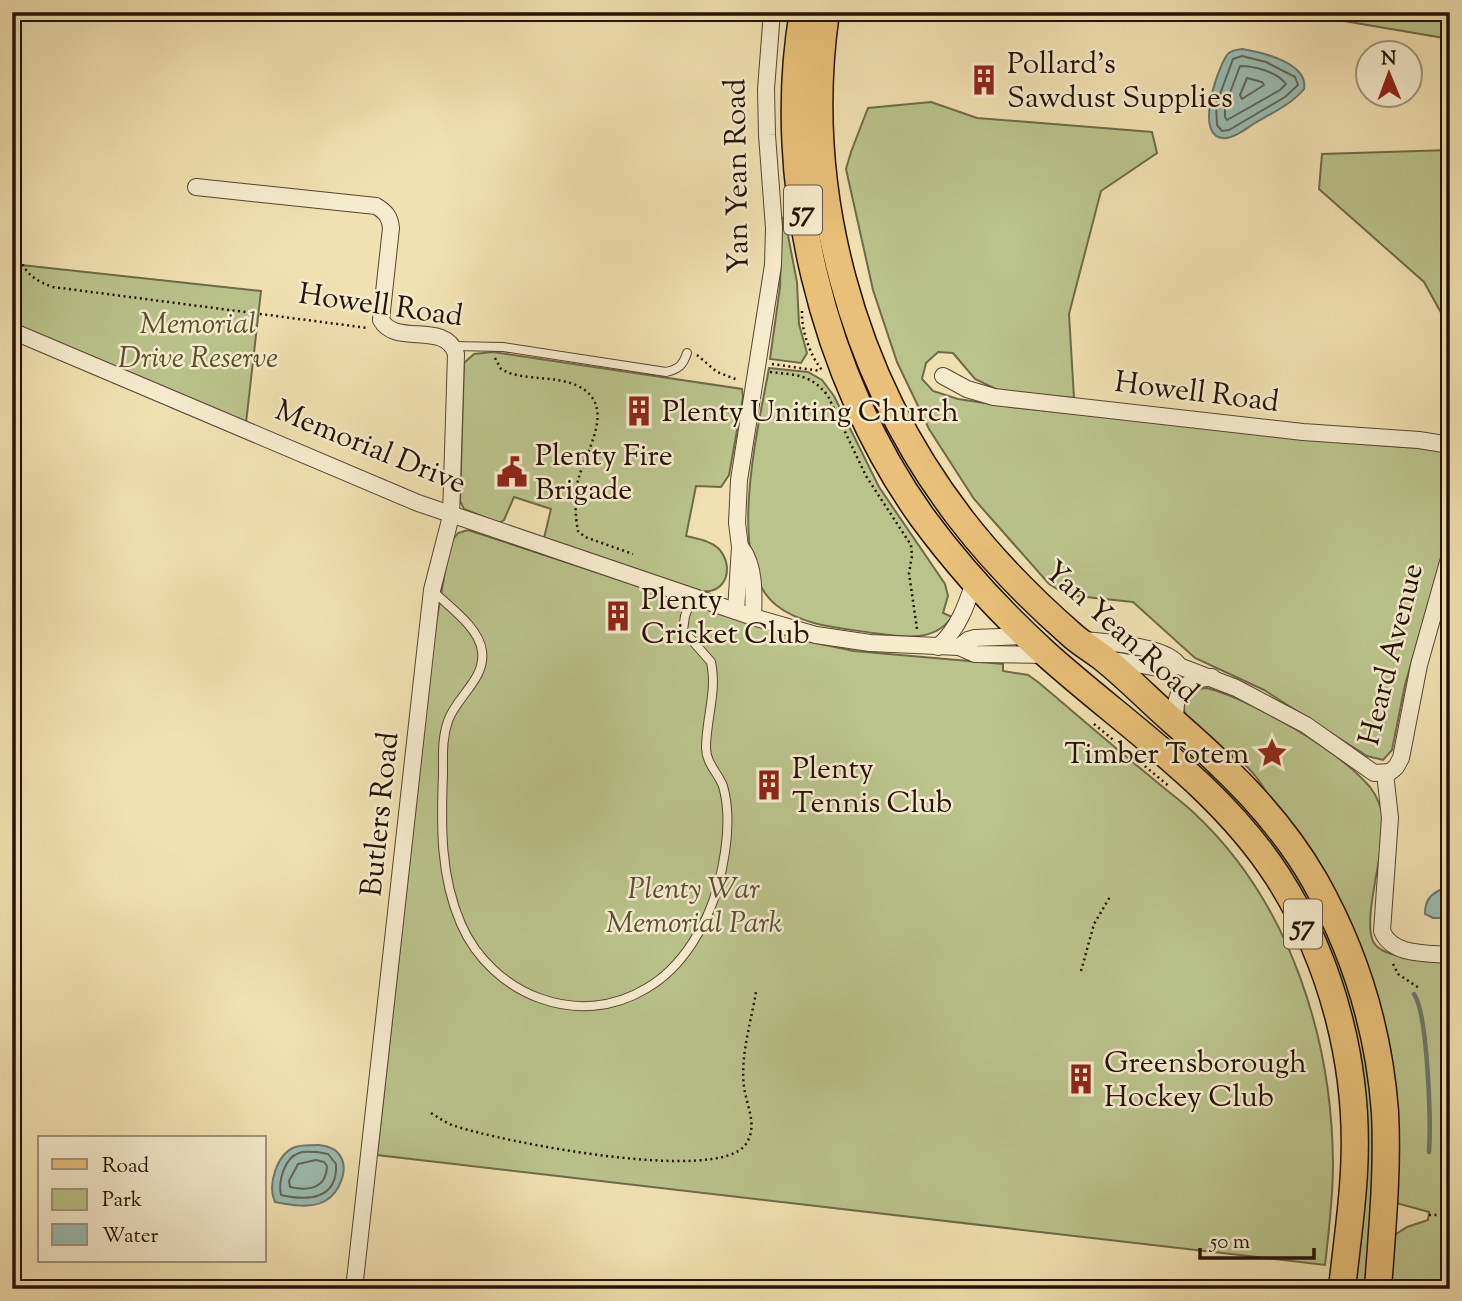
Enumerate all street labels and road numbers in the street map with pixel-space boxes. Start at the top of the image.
street label: Yan Yean Road [715,78,762,274]
road number: 57 [784,186,822,234]
street label: Howell Road [296,274,466,339]
street label: Howell Road [1112,362,1281,425]
street label: Memorial Drive [268,390,472,506]
street label: Yan Yean Road [1033,552,1207,714]
street label: Heard Avenue [1349,559,1436,750]
street label: Butlers Road [351,730,412,899]
road number: 57 [1284,900,1322,948]

